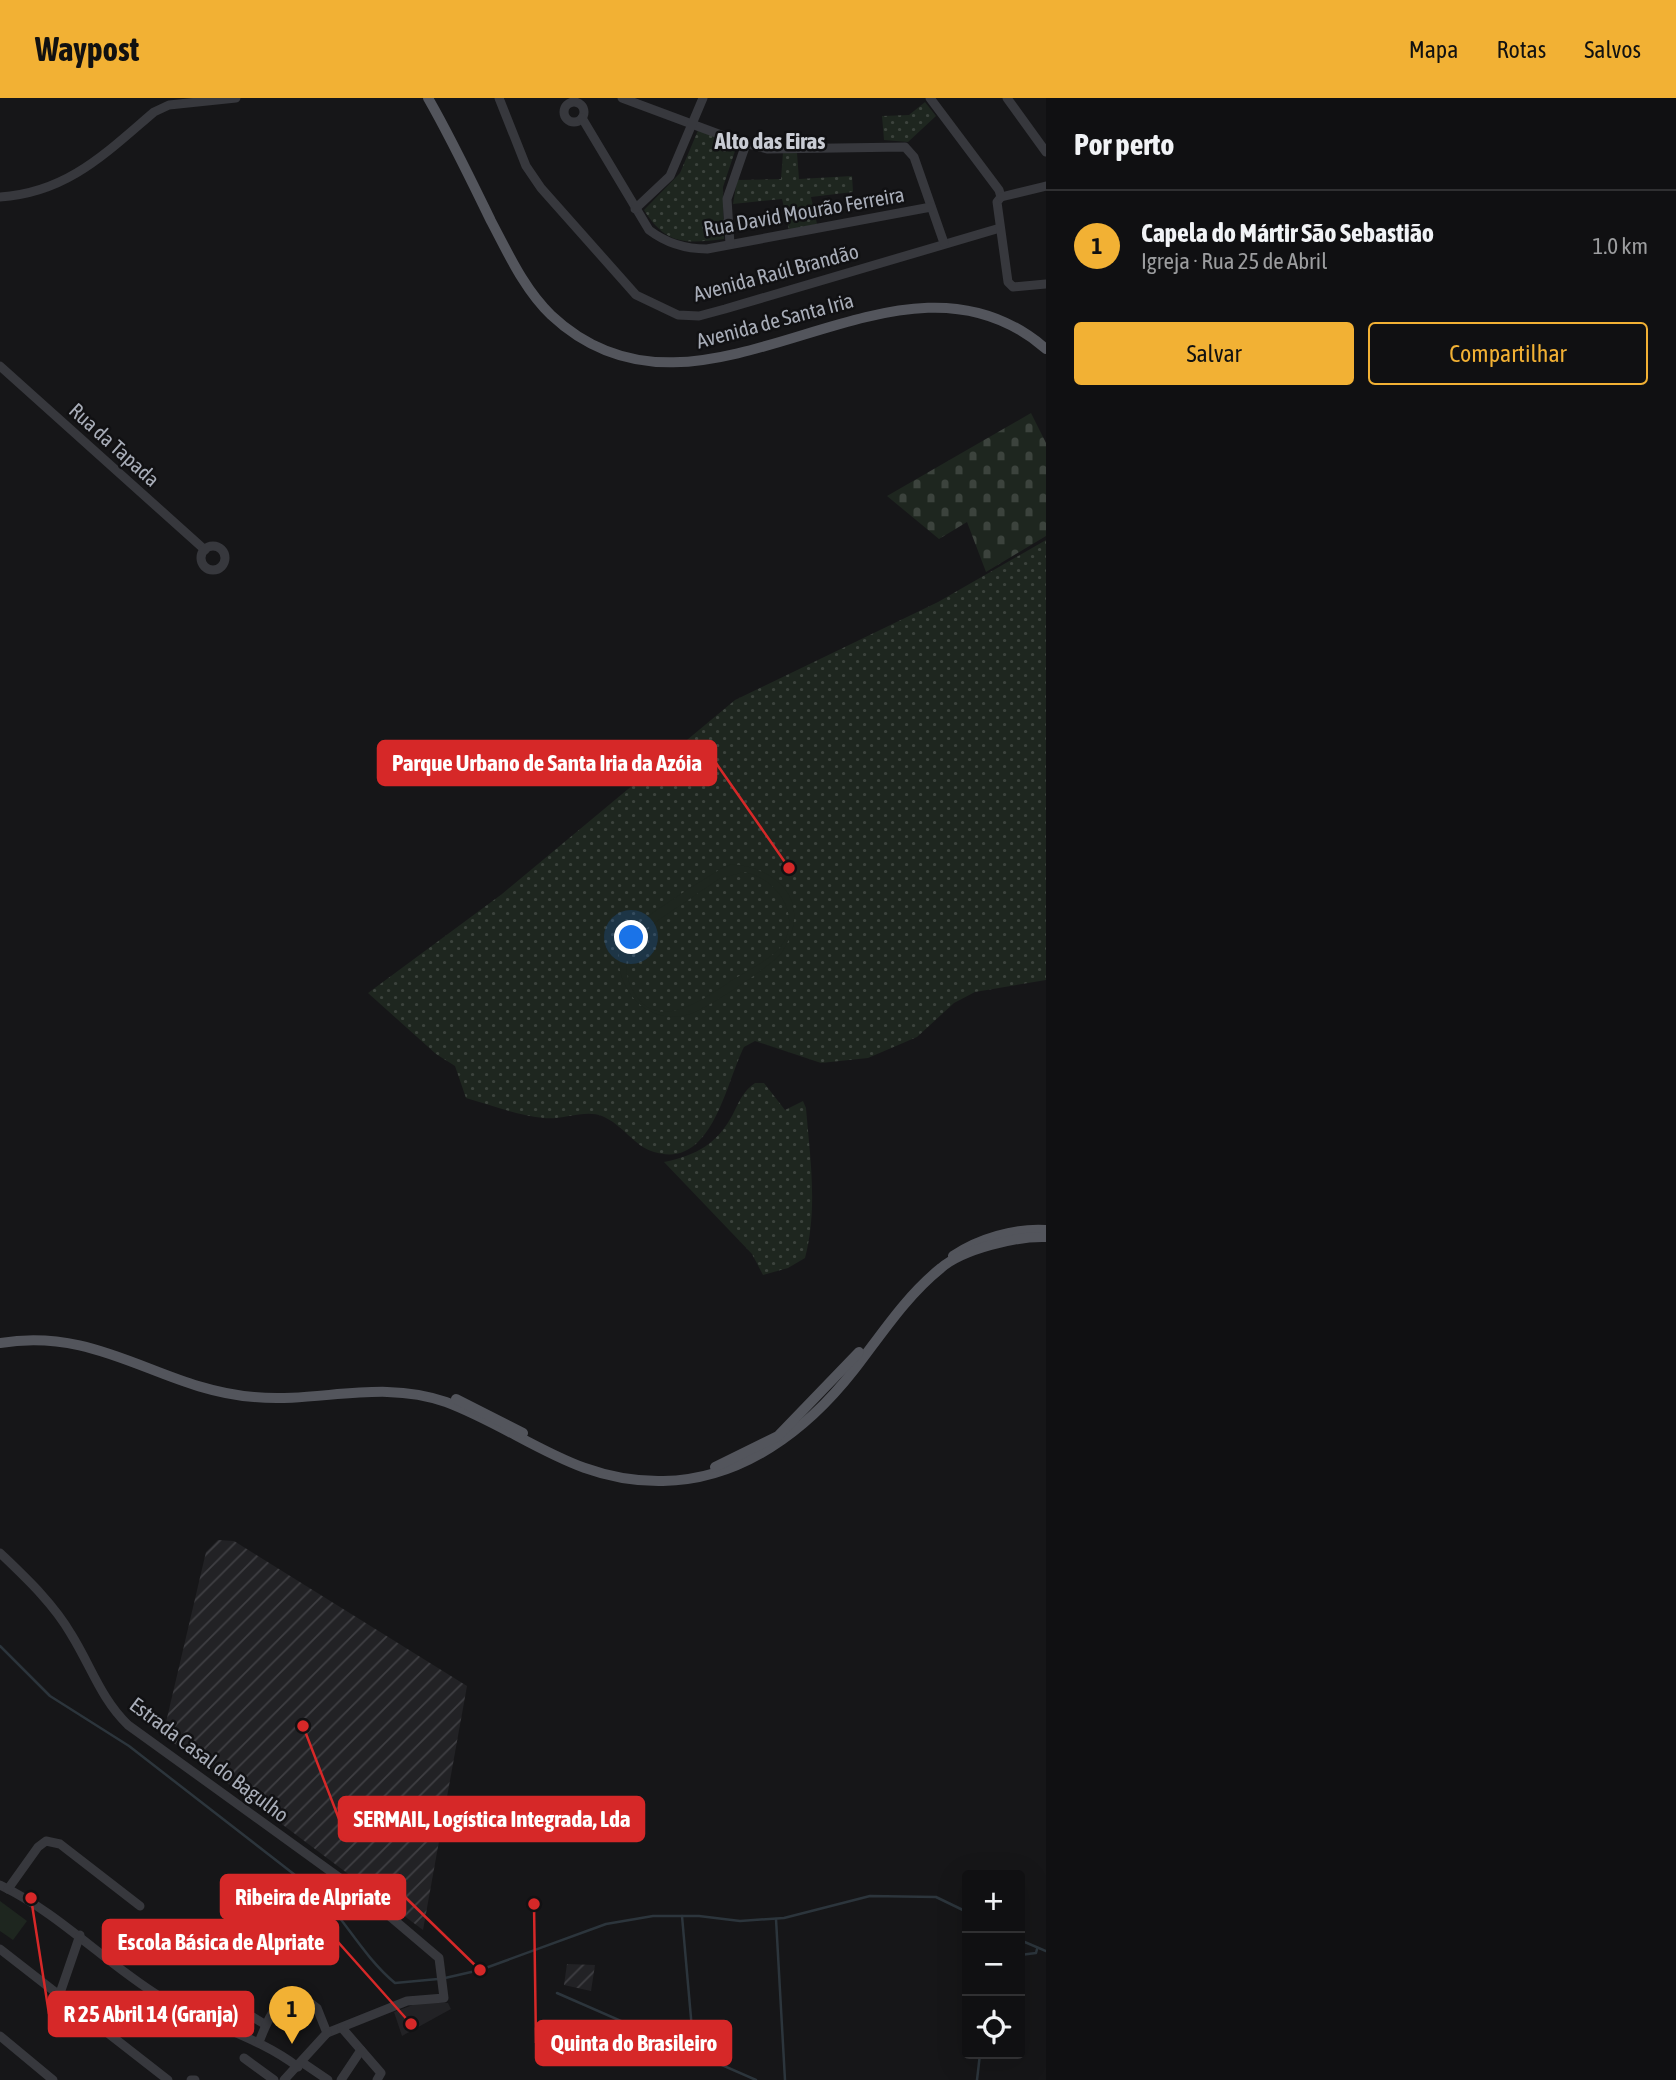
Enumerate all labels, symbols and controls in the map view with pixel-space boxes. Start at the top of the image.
text: Waypost [35,30,139,68]
text: Mapa [1409,36,1458,63]
text: Rotas [1496,36,1546,63]
text: Salvos [1584,36,1641,63]
text: Por perto [1074,127,1174,161]
district label: Alto das Eiras [714,128,825,154]
street label: Rua David Mourão Ferreira [702,182,906,240]
text: Capela do Mártir São Sebastião [1141,218,1434,248]
text: 1 [1092,233,1102,259]
text: 1.0 km [1592,233,1648,259]
street label: Avenida Raúl Brandão [691,238,861,306]
text: Igreja · Rua 25 de Abril [1141,248,1327,274]
street label: Avenida de Santa Iria [693,287,856,353]
button: Salvar [1074,322,1354,385]
button: Compartilhar [1368,322,1648,385]
street label: Rua da Tapada [65,398,165,491]
callout: Parque Urbano de Santa Iria da Azóia [378,741,716,785]
text: Parque Urbano de Santa Iria da Azóia [392,750,702,776]
your location [614,920,648,954]
street label: Estrada Casal do Bagulho [125,1692,294,1827]
callout: SERMAIL, Logística Integrada, Lda [339,1797,644,1841]
text: SERMAIL, Logística Integrada, Lda [353,1806,631,1832]
map controls [962,1870,1025,2059]
button: + [962,1870,1025,1933]
callout: Ribeira de Alpriate [221,1875,405,1919]
text: Ribeira de Alpriate [235,1884,391,1910]
callout: Escola Básica de Alpriate [103,1920,338,1964]
text: Escola Básica de Alpriate [118,1929,324,1955]
button: − [962,1933,1025,1996]
pin: 1 [269,1986,315,2044]
callout: R 25 Abril 14 (Granja) [49,1992,253,2036]
button: locate [962,1996,1025,2059]
text: R 25 Abril 14 (Granja) [63,2001,239,2027]
callout: Quinta do Brasileiro [536,2021,731,2065]
text: Quinta do Brasileiro [551,2030,718,2056]

